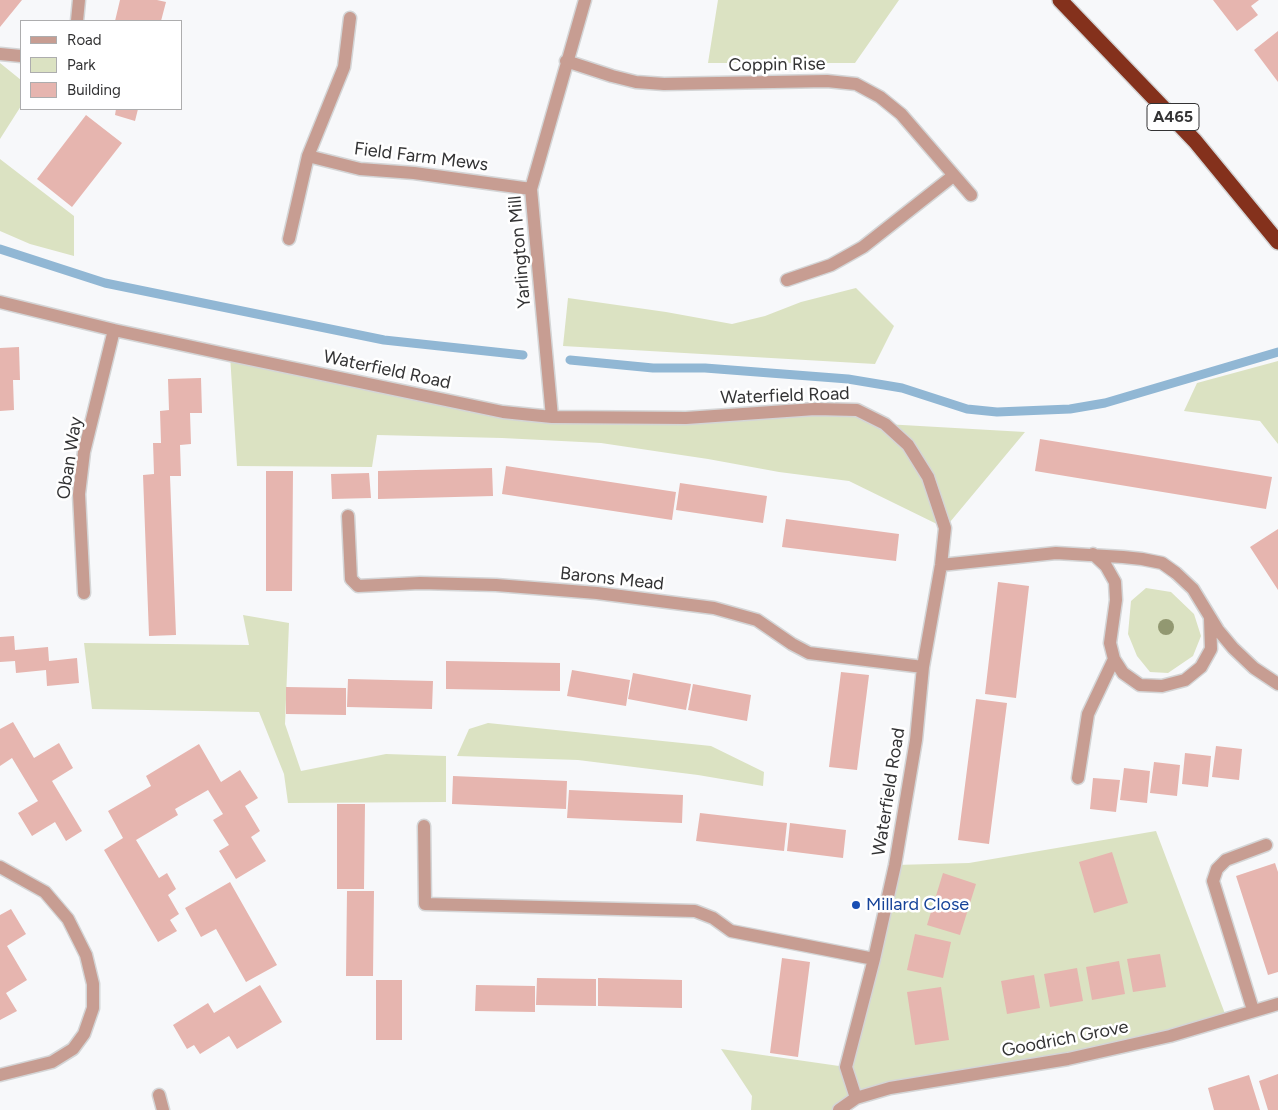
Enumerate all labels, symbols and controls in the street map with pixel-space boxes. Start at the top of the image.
legend [20,20,182,110]
text: Road [67,31,102,49]
street label: Coppin Rise [728,53,826,77]
text: Park [67,56,96,74]
text: Building [67,81,121,99]
road number: A465 [1147,104,1199,130]
street label: Field Farm Mews [353,138,489,176]
street label: Yarlington Mill [504,195,536,309]
street label: Waterfield Road [321,346,453,394]
street label: Waterfield Road [720,383,850,409]
street label: Oban Way [53,415,87,501]
street label: Barons Mead [559,563,665,595]
street label: Waterfield Road [868,726,910,858]
place label: Millard Close [866,894,969,916]
marker: Millard Close [850,899,862,911]
street label: Goodrich Grove [1000,1016,1130,1062]

